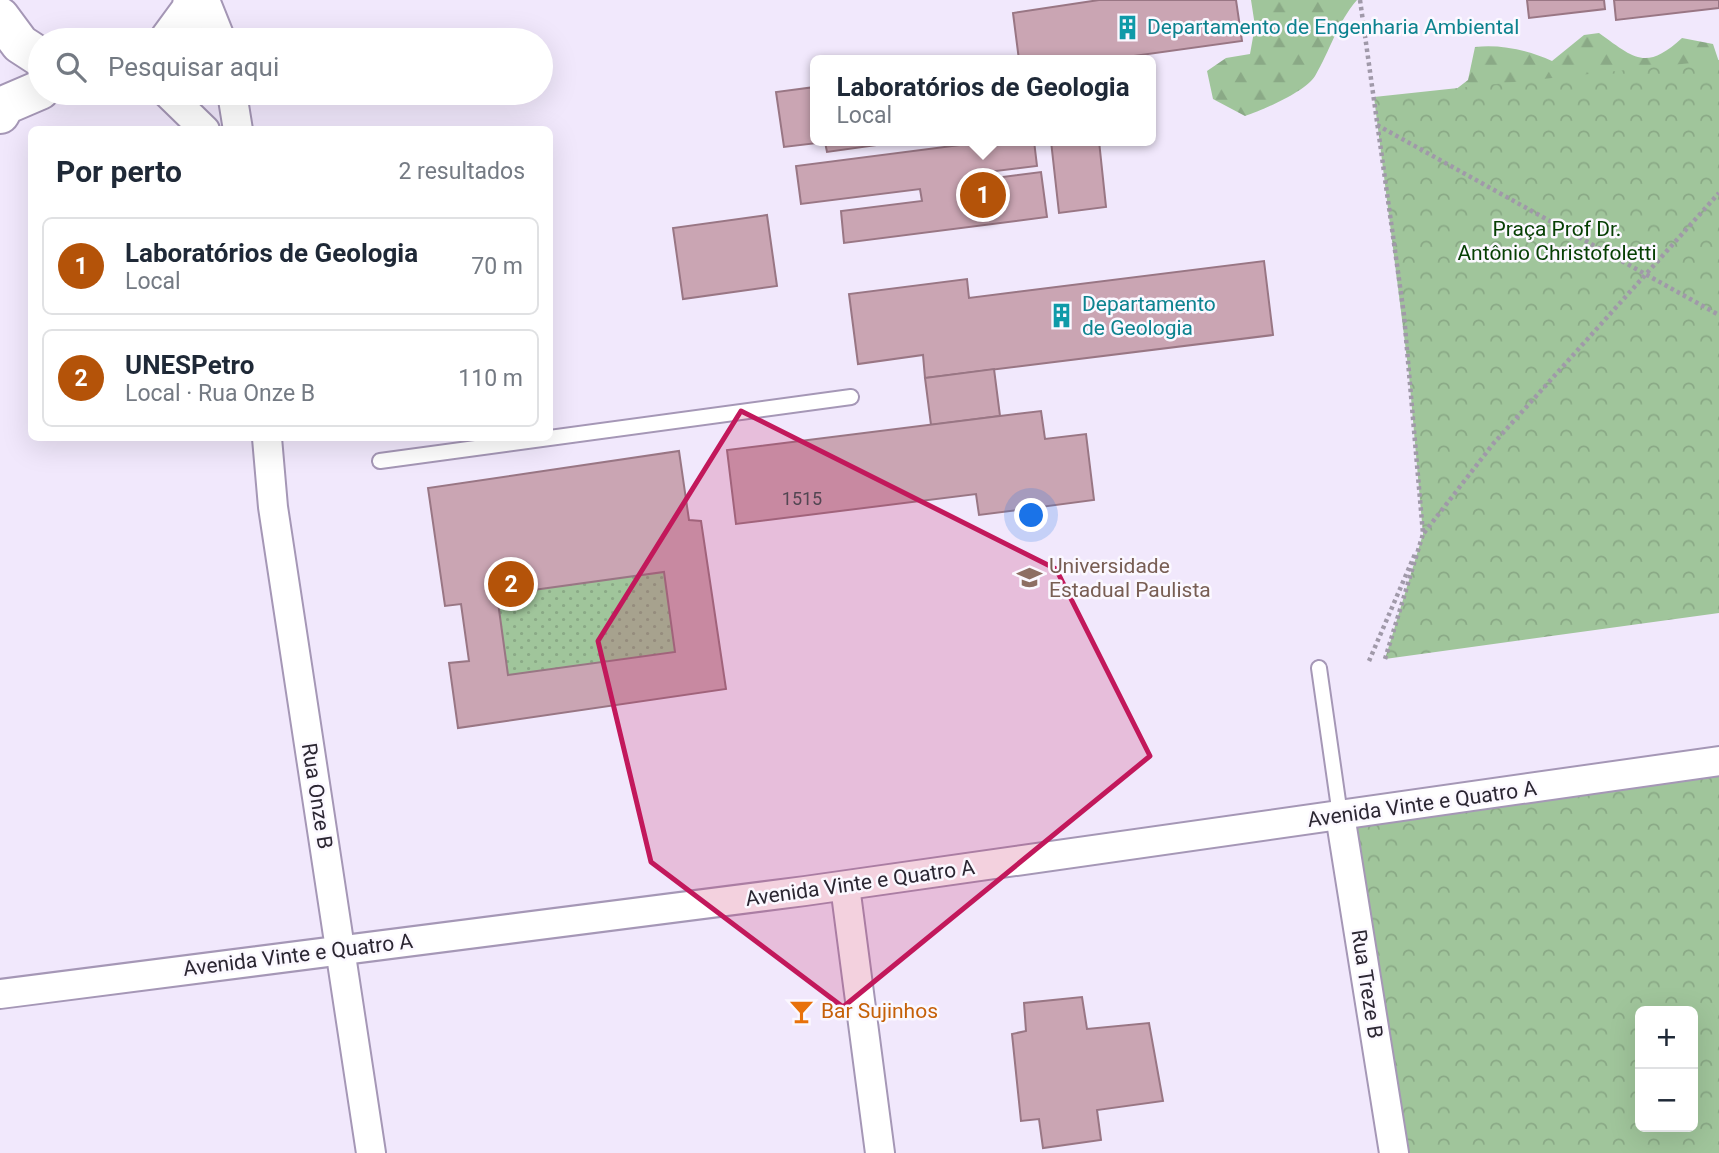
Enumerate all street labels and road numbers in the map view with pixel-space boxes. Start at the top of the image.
street label: Rua Onze B [297,741,337,851]
street label: Avenida Vinte e Quatro A [1306,776,1538,832]
street label: Avenida Vinte e Quatro A [744,855,976,911]
street label: Rua Treze B [1347,928,1387,1040]
street label: Avenida Vinte e Quatro A [182,929,415,981]

